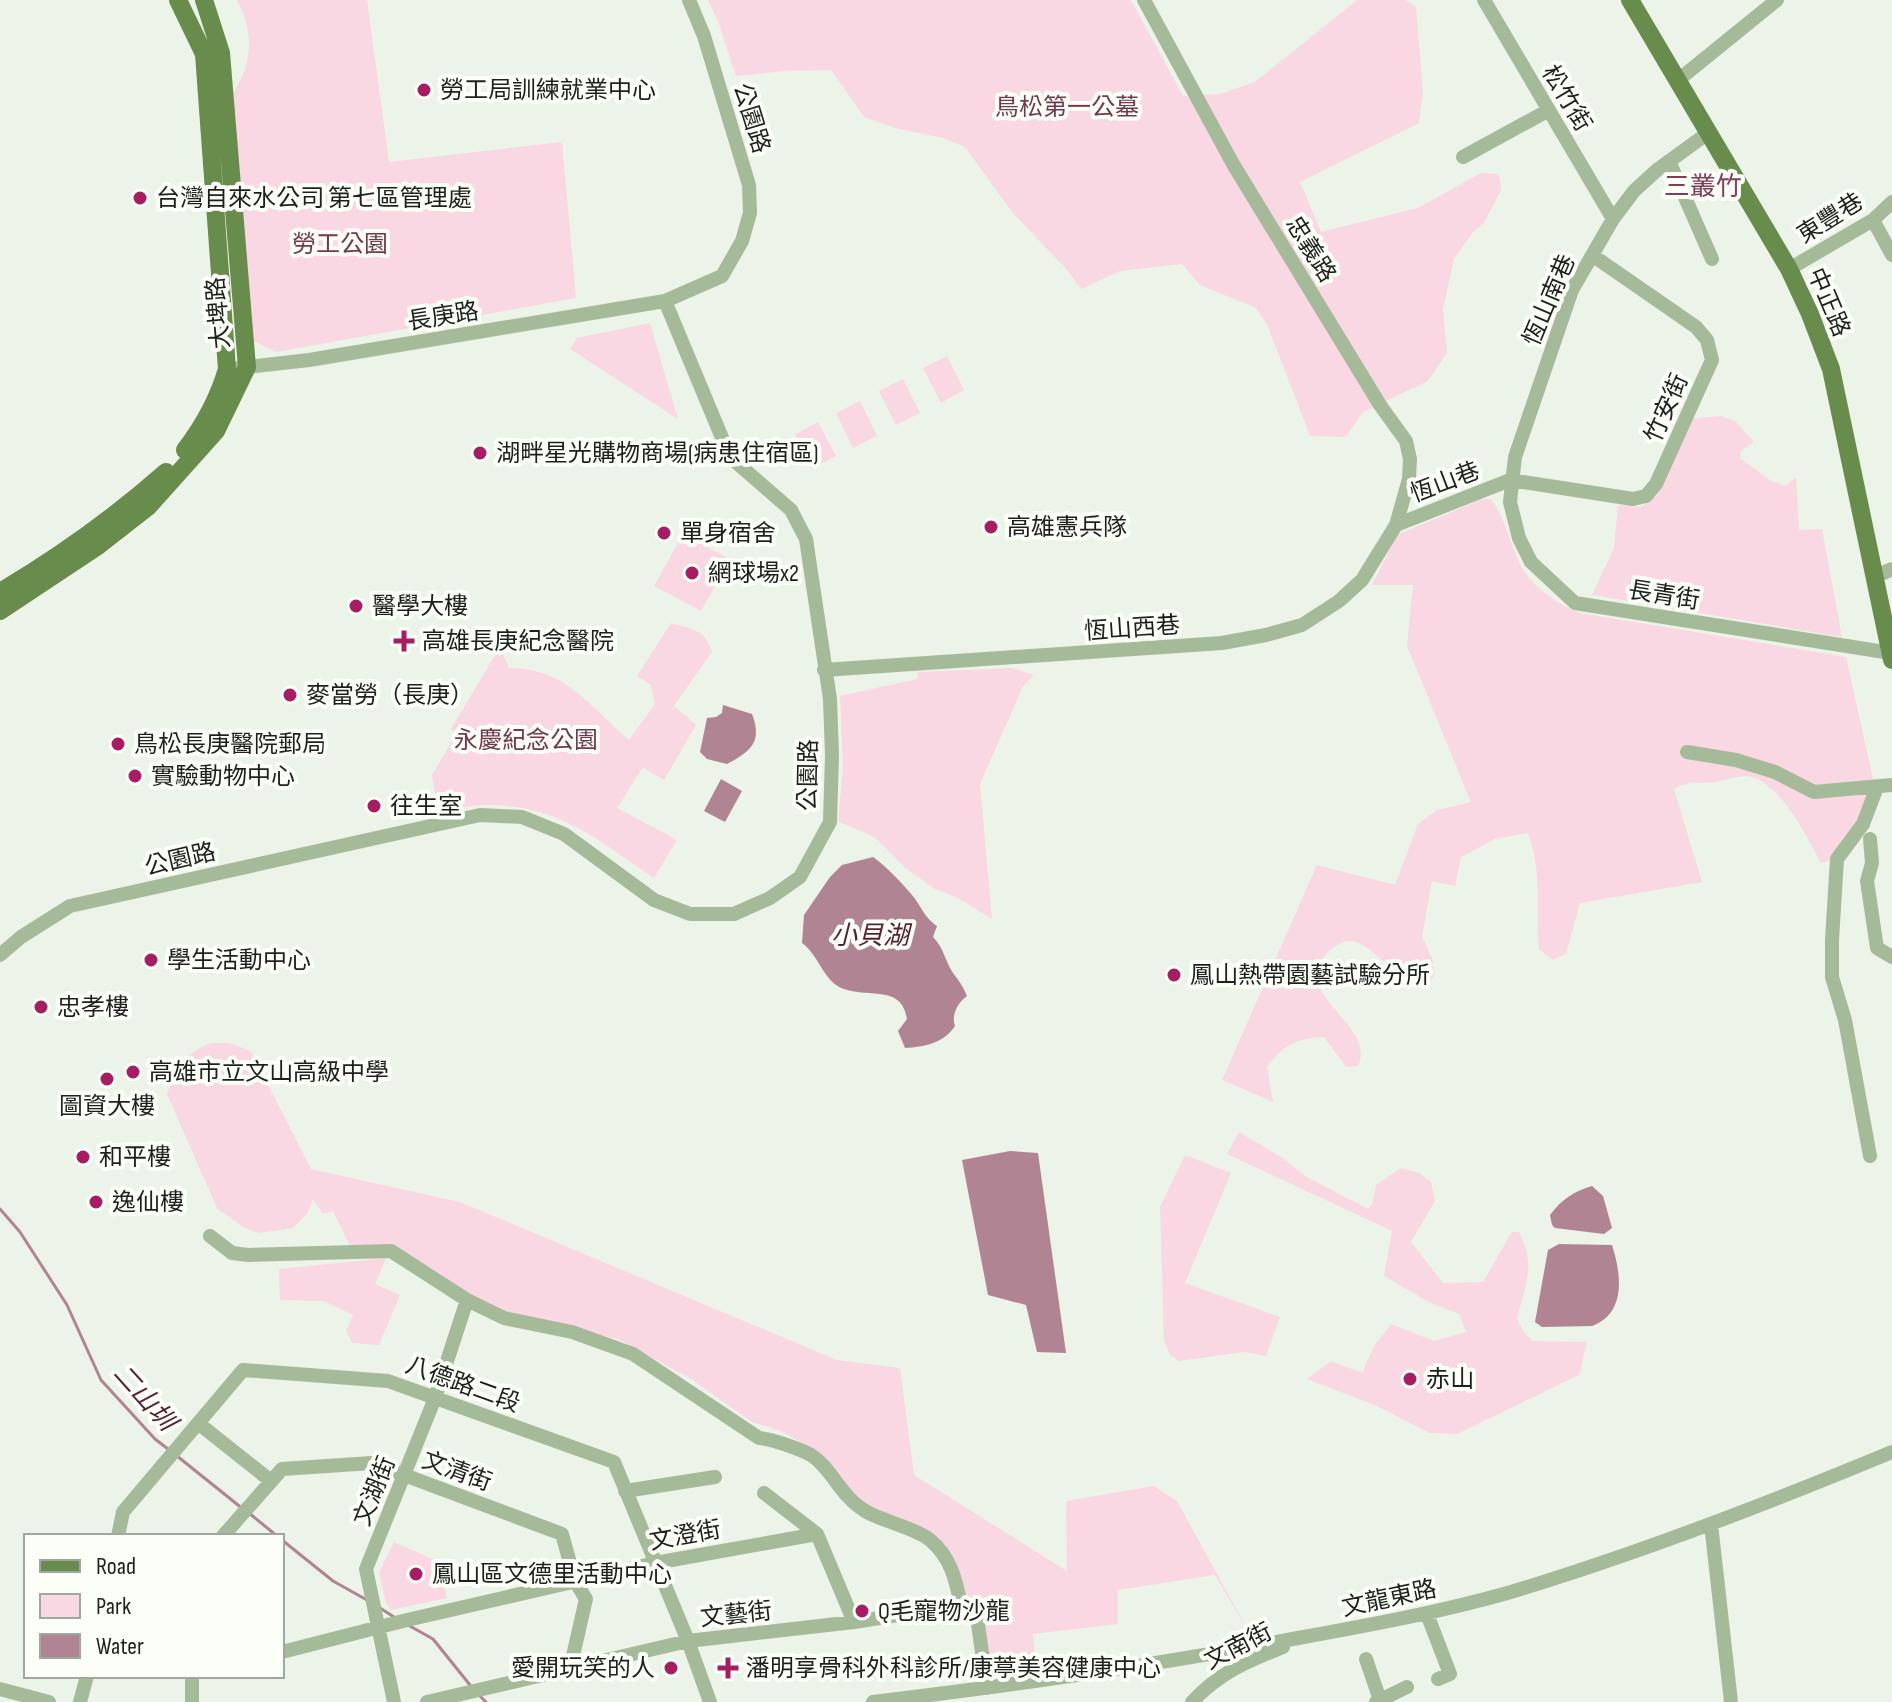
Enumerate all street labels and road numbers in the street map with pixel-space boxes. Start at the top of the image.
street label: 松竹街 [1536,60,1598,137]
street label: 公園路 [727,79,776,157]
street label: 東豐巷 [1792,187,1868,250]
street label: 忠義路 [1279,211,1342,287]
street label: 恆山南巷 [1517,250,1582,350]
street label: 中正路 [1801,263,1856,341]
street label: 大埤路 [201,276,236,350]
street label: 長庚路 [405,297,481,336]
street label: 竹安街 [1639,369,1694,447]
street label: 恆山巷 [1406,456,1484,509]
street label: 長青街 [1626,576,1702,615]
street label: 恆山西巷 [1083,611,1181,646]
street label: 公園路 [793,739,824,811]
street label: 公園路 [142,837,218,882]
street label: 八德路二段 [401,1350,524,1419]
street label: 文清街 [418,1446,496,1497]
street label: 文湖街 [348,1452,401,1530]
street label: 文澄街 [647,1515,723,1556]
street label: 文龍東路 [1339,1574,1439,1623]
street label: 文藝街 [699,1596,773,1633]
street label: 文南街 [1200,1617,1277,1676]

